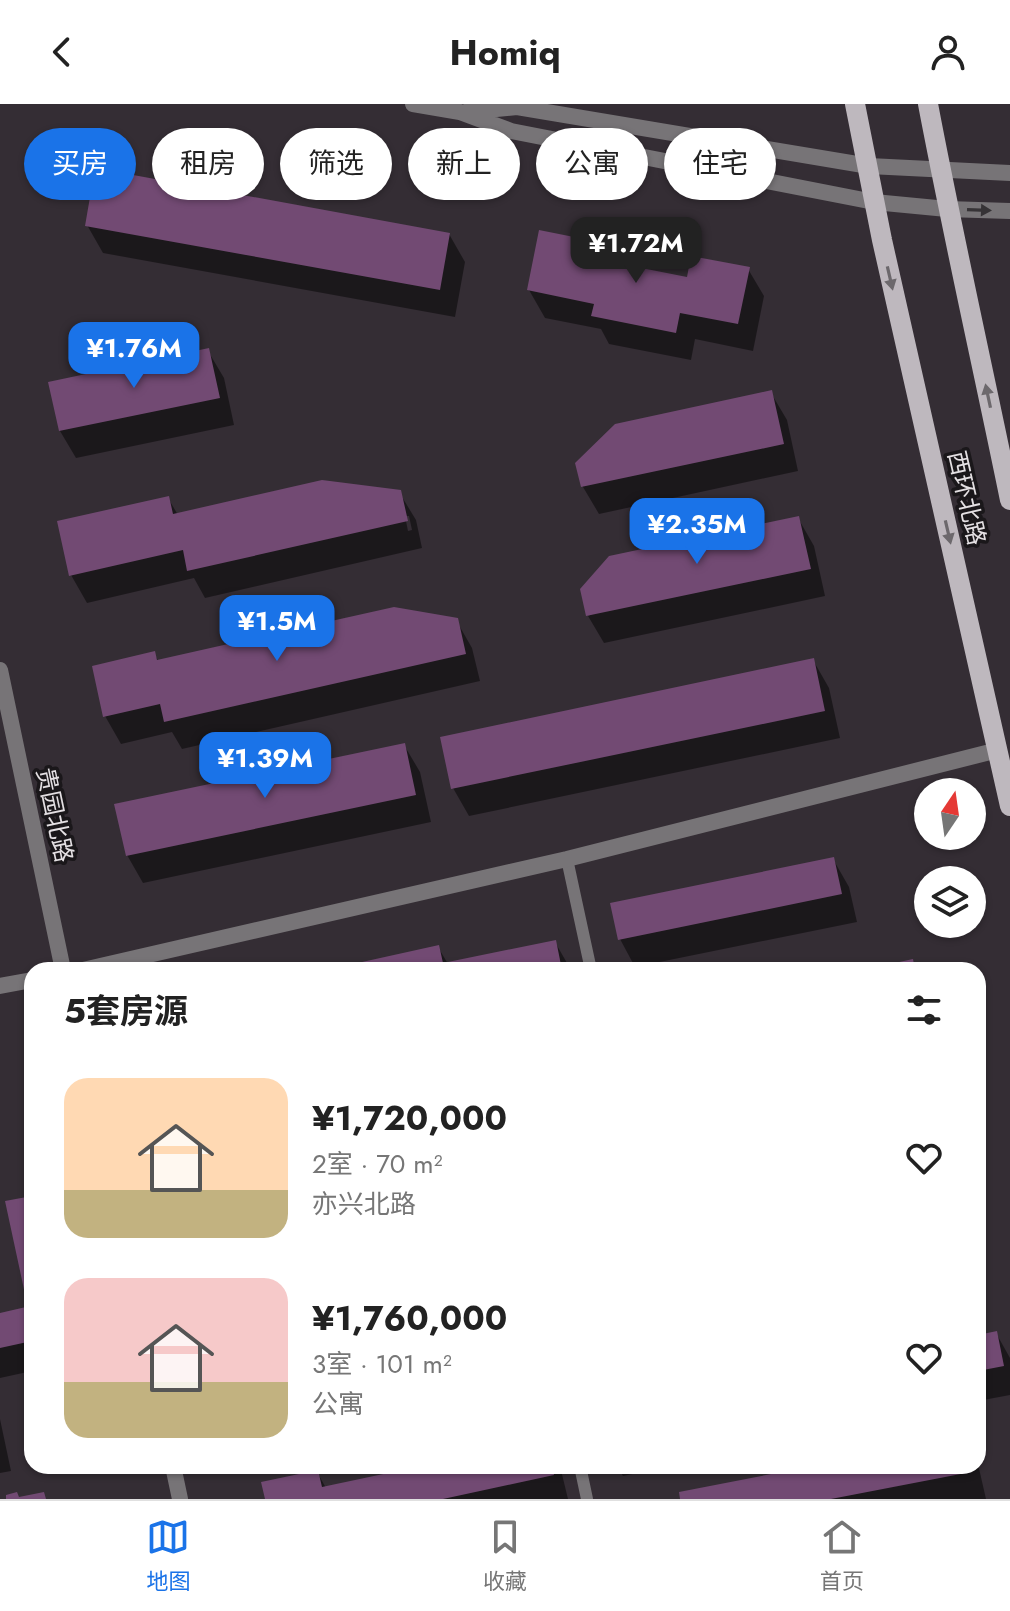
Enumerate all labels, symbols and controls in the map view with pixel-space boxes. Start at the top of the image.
text: Homiq [449,26,561,78]
icon: back [40,30,84,74]
icon: person [926,30,970,74]
chip: 买房 [24,128,136,200]
chip: 租房 [152,128,264,200]
chip: 筛选 [280,128,392,200]
chip: 新上 [408,128,520,200]
chip: 公寓 [536,128,648,200]
chip: 住宅 [664,128,776,200]
one-way arrow [967,204,992,217]
pin: ¥1.72M [571,217,701,285]
text: ¥1.72M [589,224,683,262]
one-way arrow [885,266,897,291]
pin: ¥1.76M [69,322,199,390]
text: ¥1.76M [86,329,182,367]
one-way arrow [982,383,994,408]
street label: 西环北路 [939,447,995,549]
pin: ¥2.35M [632,498,762,566]
text: ¥2.35M [648,505,746,543]
one-way arrow [942,519,955,544]
pin: ¥1.5M [221,595,333,663]
text: ¥1.5M [238,602,316,640]
pin: ¥1.39M [200,732,330,800]
text: ¥1.39M [217,739,313,777]
street label: 贵园北路 [28,764,82,866]
north arrow [914,778,986,850]
map controls [914,778,986,938]
button: layers [914,866,986,938]
text: 5套房源 [64,987,188,1036]
icon: filters [902,988,946,1032]
text: ¥1,720,000 [312,1094,507,1143]
icon: home [128,1110,224,1206]
icon: heart [902,1136,946,1180]
text: 2室 · 70 m² [312,1145,443,1183]
text: 亦兴北路 [312,1185,416,1223]
text: ¥1,760,000 [312,1294,507,1343]
icon: home [128,1310,224,1406]
icon: heart [902,1336,946,1380]
text: 3室 · 101 m² [312,1345,452,1383]
text: 公寓 [312,1385,364,1423]
tab: 地图 [146,1515,190,1597]
tab: 收藏 [483,1515,527,1597]
tab: 首页 [820,1515,864,1597]

